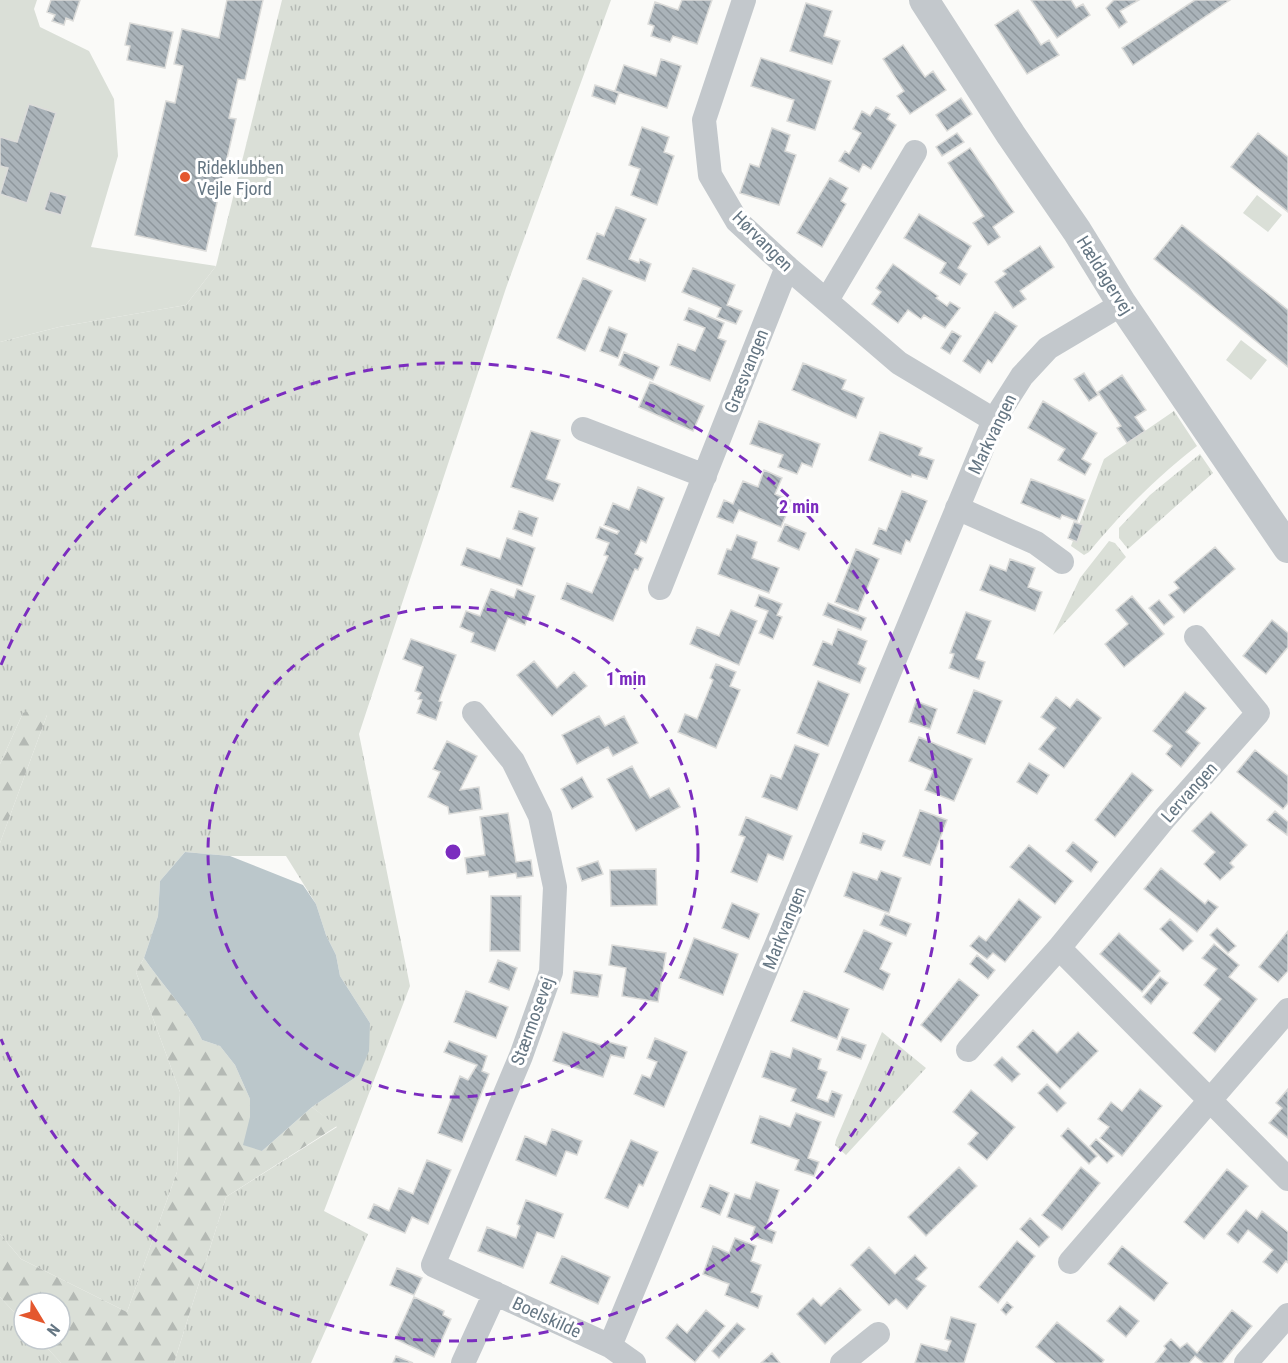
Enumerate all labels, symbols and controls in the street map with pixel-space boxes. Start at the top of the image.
place label: Rideklubben Vejle Fjord [197,157,284,199]
marker: Rideklubben Vejle Fjord [178,170,192,184]
street label: Hørvangen [728,206,798,276]
street label: Hældagervej [1073,232,1137,318]
street label: Græsvangen [720,326,772,416]
street label: Markvangen [964,390,1020,478]
text: 2 min [779,496,819,517]
text: 1 min [606,668,646,689]
street label: Lervangen [1157,758,1221,826]
centre of rings [443,842,463,862]
street label: Markvangen [758,884,810,972]
street label: Stærmosevej [506,974,558,1068]
north arrow [12,1291,72,1351]
street label: Boelskilde [509,1292,585,1342]
text: N [43,1320,64,1340]

